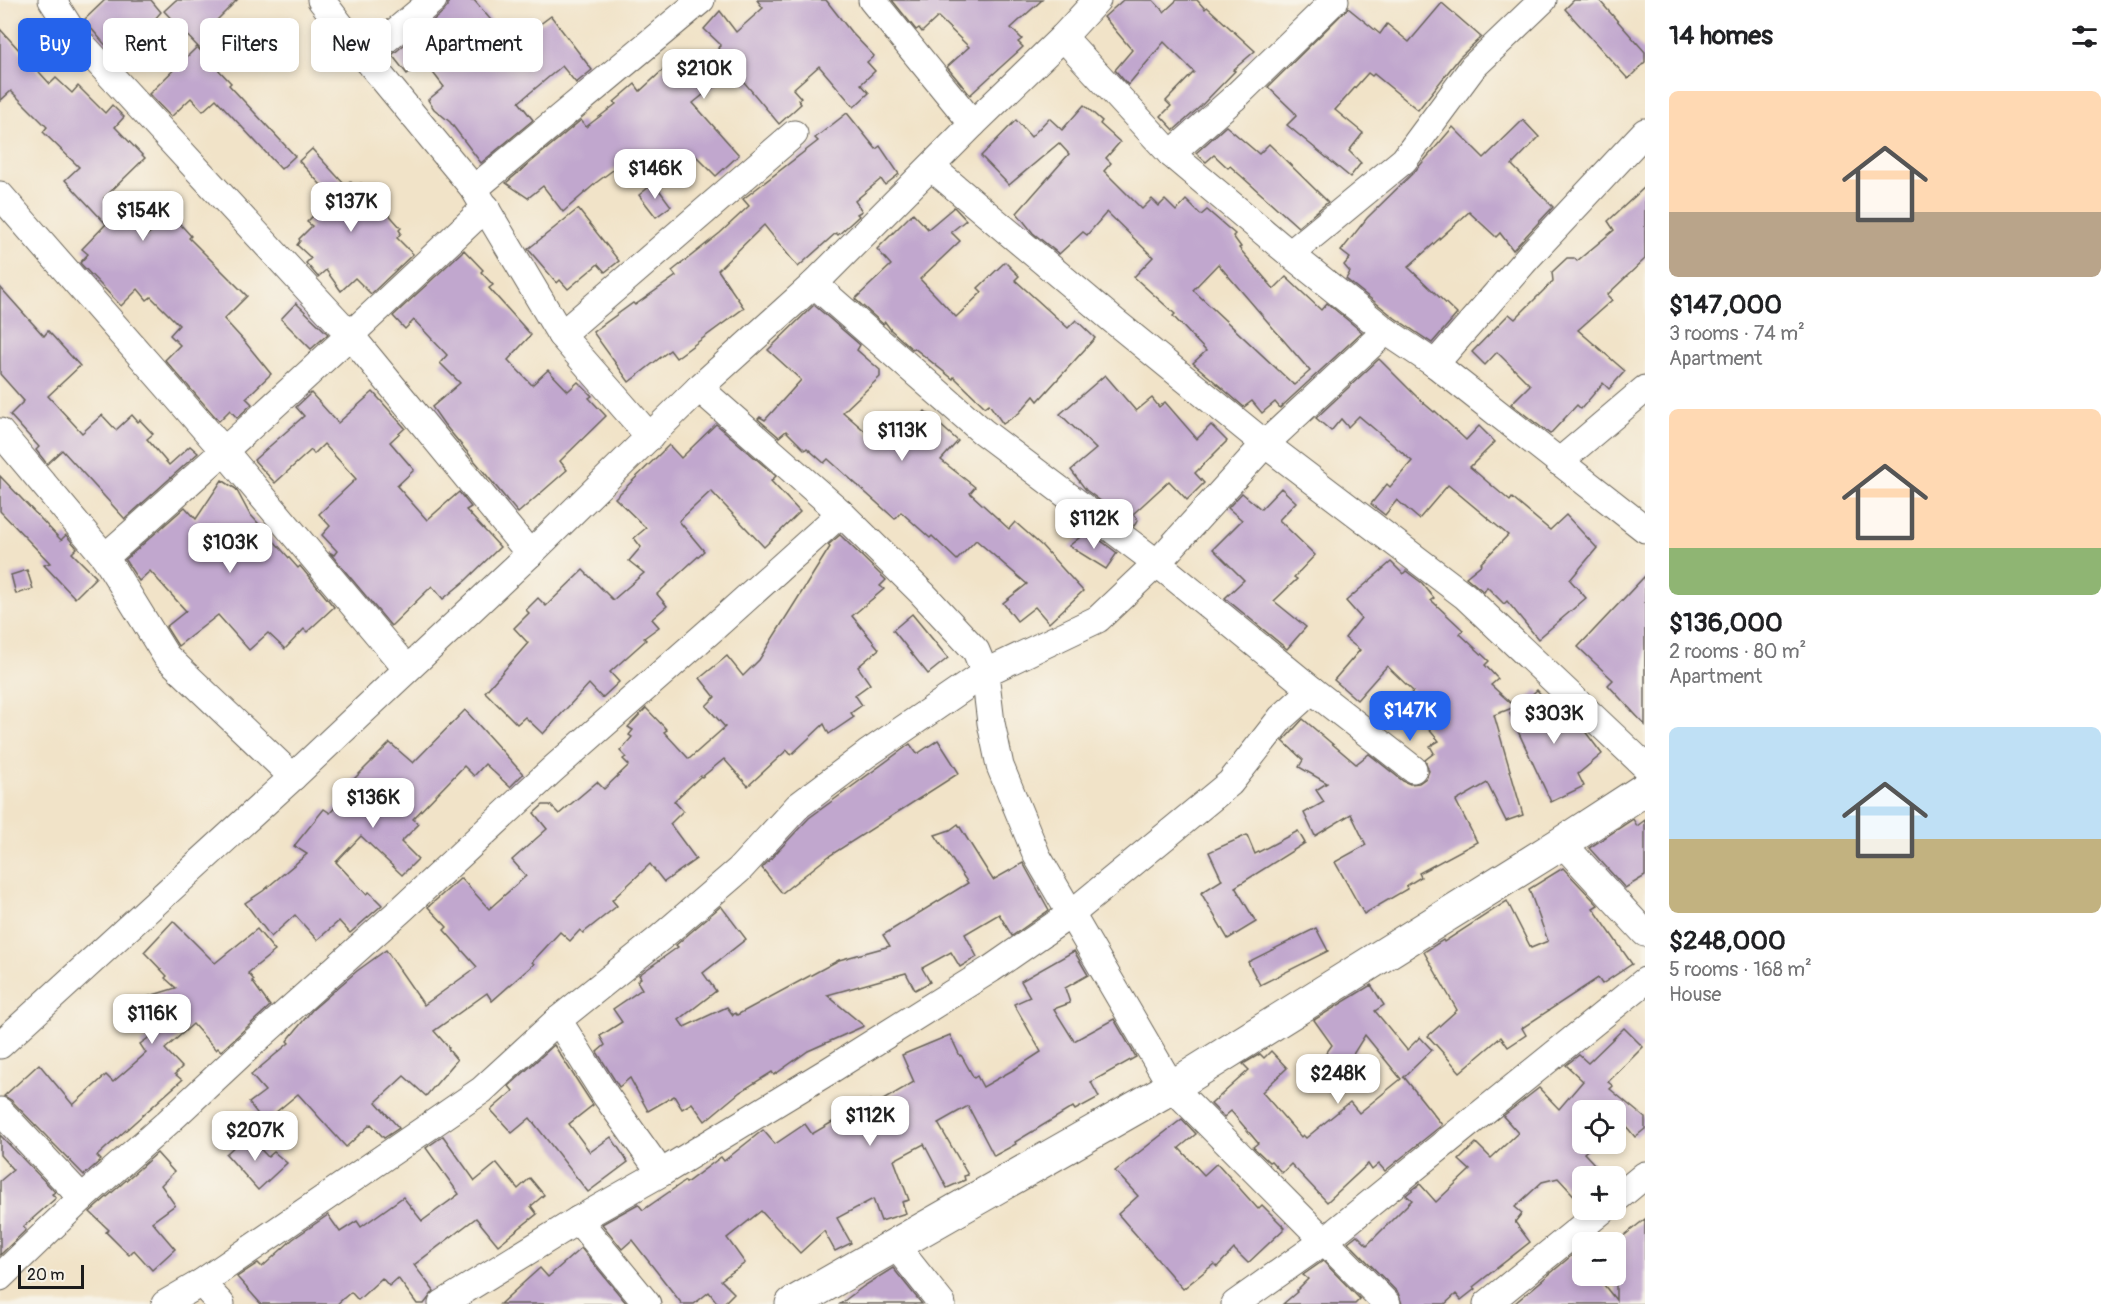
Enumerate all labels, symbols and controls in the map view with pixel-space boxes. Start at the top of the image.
chip: Buy [18,18,91,72]
chip: Rent [103,18,188,72]
chip: Filters [200,18,299,72]
chip: New [311,18,391,72]
chip: Apartment [403,18,543,72]
text: 14 homes [1669,20,1773,52]
icon: filters [2068,20,2101,53]
pin: $210K [662,49,746,100]
text: $210K [676,56,732,81]
icon: home [1831,130,1939,238]
pin: $146K [613,149,697,200]
text: $146K [628,156,682,181]
pin: $137K [309,182,393,233]
text: $137K [325,189,377,214]
pin: $154K [101,191,185,242]
text: $154K [116,198,170,223]
text: $147,000 [1669,289,1782,321]
text: 3 rooms · 74 m² [1669,321,1805,346]
text: Apartment [1669,346,1762,371]
pin: $113K [860,411,944,462]
text: $113K [877,418,927,443]
icon: home [1831,448,1939,556]
pin: $112K [1052,499,1136,550]
text: $112K [1069,506,1119,531]
pin: $103K [188,523,272,574]
text: $103K [202,530,258,555]
text: $136,000 [1669,607,1783,639]
text: 2 rooms · 80 m² [1669,639,1806,664]
text: Apartment [1669,664,1762,689]
pin: $147K [1368,691,1452,742]
pin: $303K [1512,694,1596,745]
text: $147K [1384,698,1436,723]
text: $303K [1525,701,1583,726]
icon: home [1831,766,1939,874]
pin: $136K [331,778,415,829]
text: $136K [346,785,400,810]
text: $248,000 [1669,925,1786,957]
text: 5 rooms · 168 m² [1669,957,1812,982]
text: House [1669,982,1721,1007]
pin: $116K [110,994,194,1045]
text: $116K [127,1001,177,1026]
pin: $248K [1296,1054,1380,1105]
text: $248K [1310,1061,1366,1086]
pin: $112K [828,1096,912,1147]
map controls [1572,1100,1626,1286]
button: locate [1572,1100,1626,1154]
text: $112K [845,1103,895,1128]
pin: $207K [213,1111,297,1162]
text: $207K [226,1118,284,1143]
button: + [1572,1166,1626,1220]
button: − [1572,1232,1626,1286]
scale bar [18,1262,84,1290]
text: 20 m [27,1265,65,1285]

